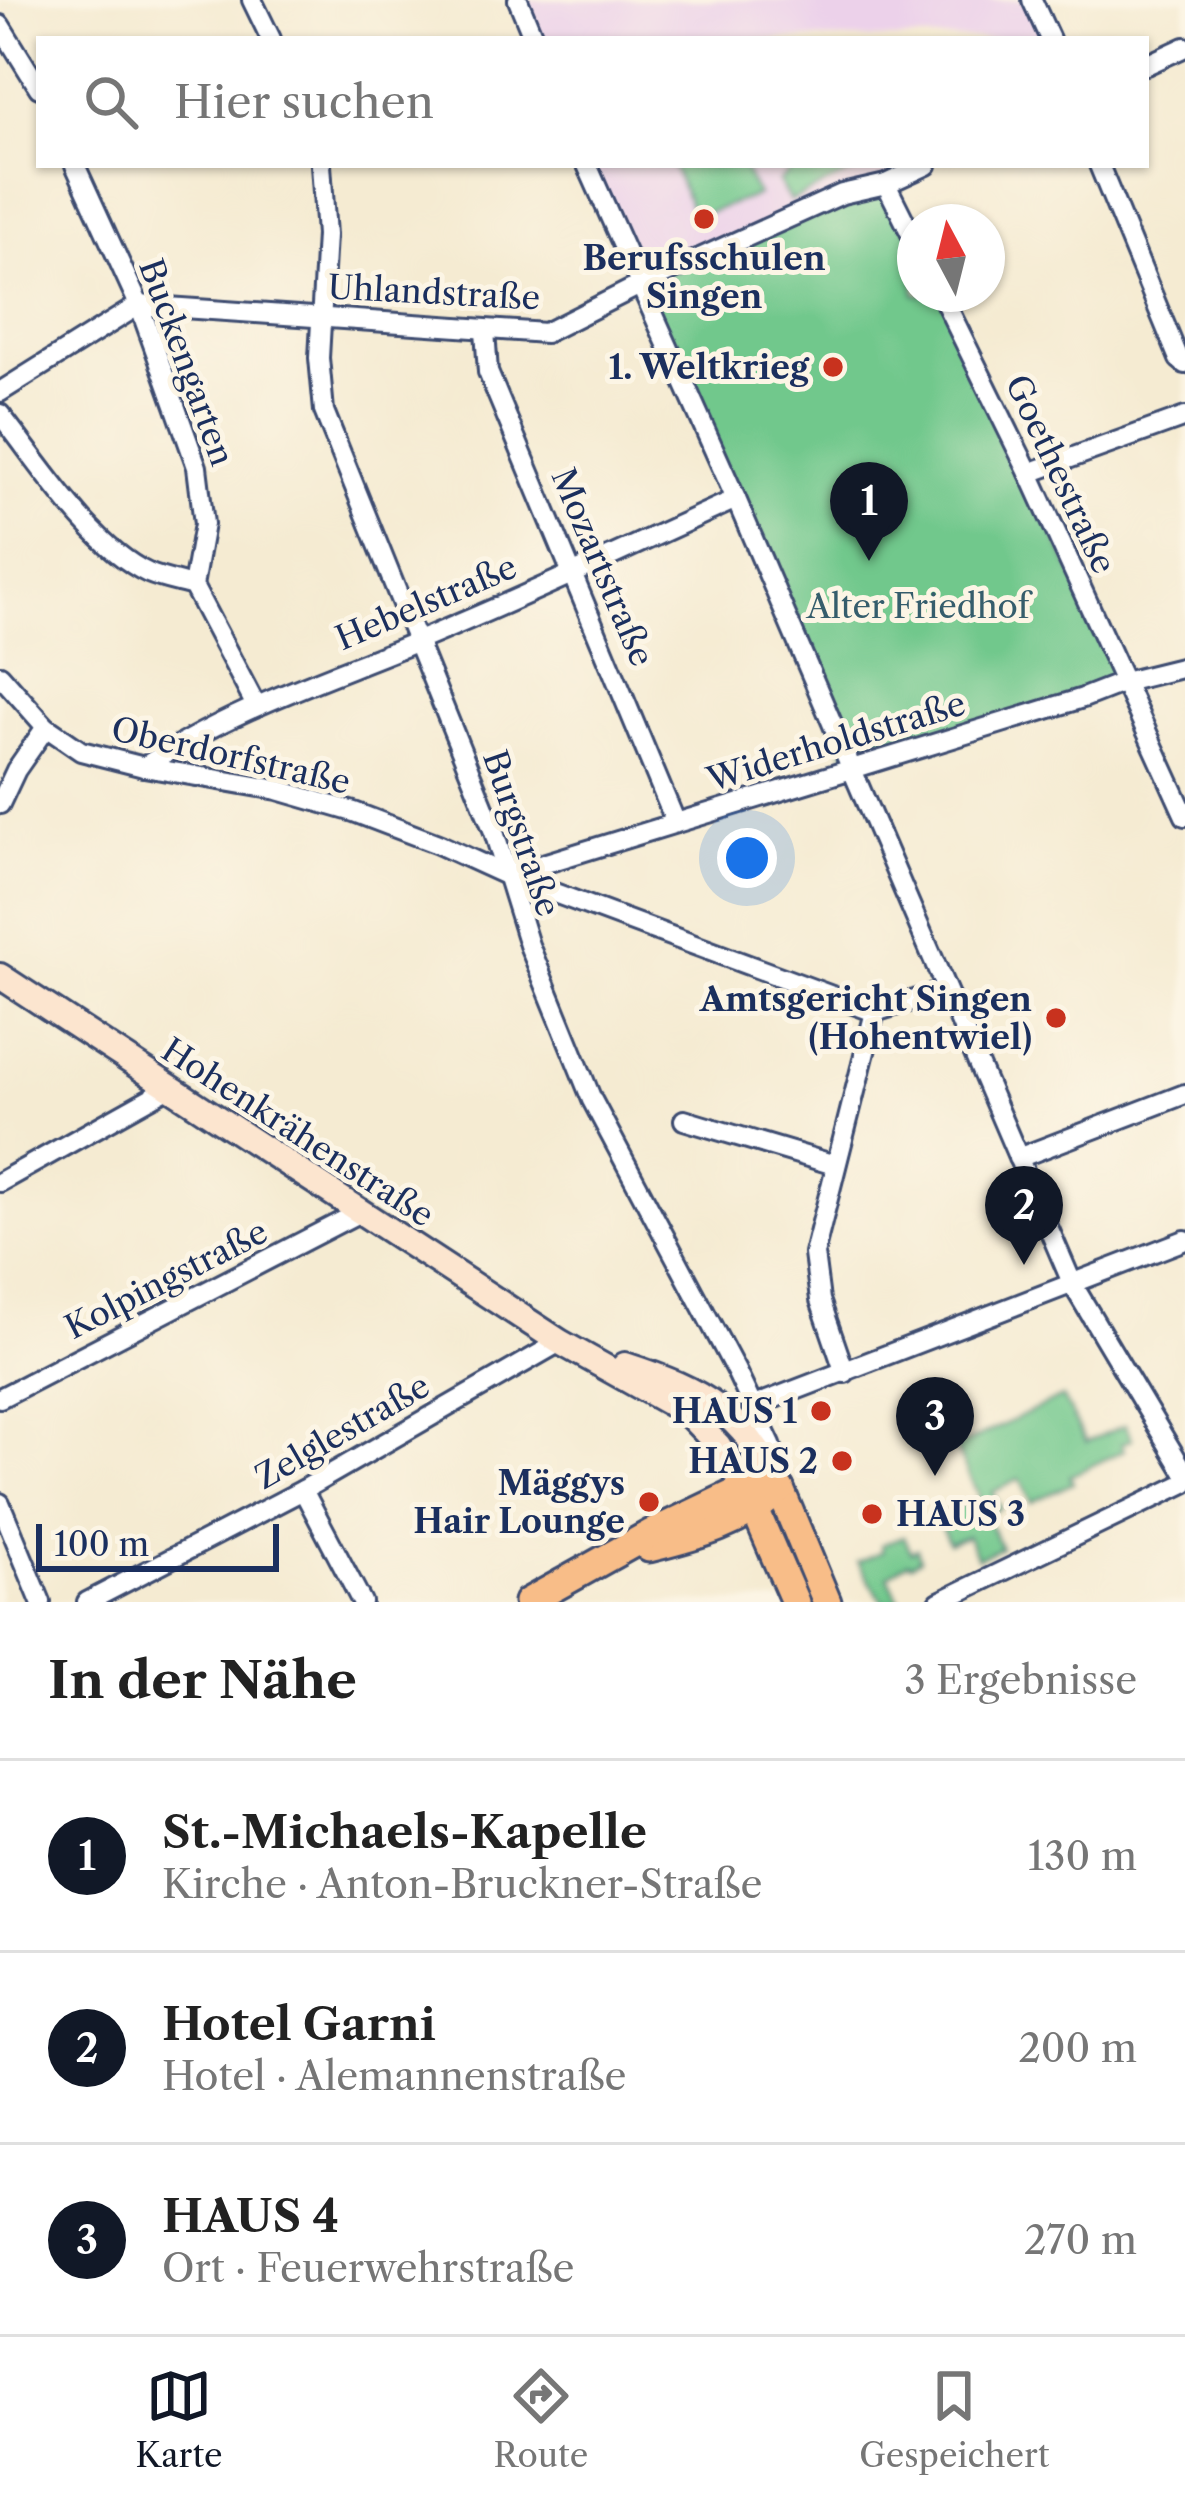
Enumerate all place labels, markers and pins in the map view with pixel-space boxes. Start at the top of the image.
marker: Berufsschulen Singen [691,206,717,232]
place label: Berufsschulen Singen [582,238,826,317]
place label: 1. Weltkrieg [608,347,810,388]
marker: 1. Weltkrieg [820,354,846,380]
pin: 1 [830,462,908,561]
place label: Amtsgericht Singen (Hohentwiel) [699,979,1032,1058]
marker: Amtsgericht Singen (Hohentwiel) [1043,1005,1069,1031]
pin: 2 [985,1166,1063,1265]
pin: 3 [896,1377,974,1476]
place label: HAUS 1 [672,1391,797,1432]
marker: HAUS 1 [808,1398,834,1424]
place label: HAUS 2 [688,1441,818,1482]
marker: HAUS 2 [829,1448,855,1474]
place label: Mäggys Hair Lounge [413,1463,625,1542]
marker: Mäggys Hair Lounge [636,1489,662,1515]
place label: HAUS 3 [896,1494,1025,1535]
marker: HAUS 3 [859,1501,885,1527]

